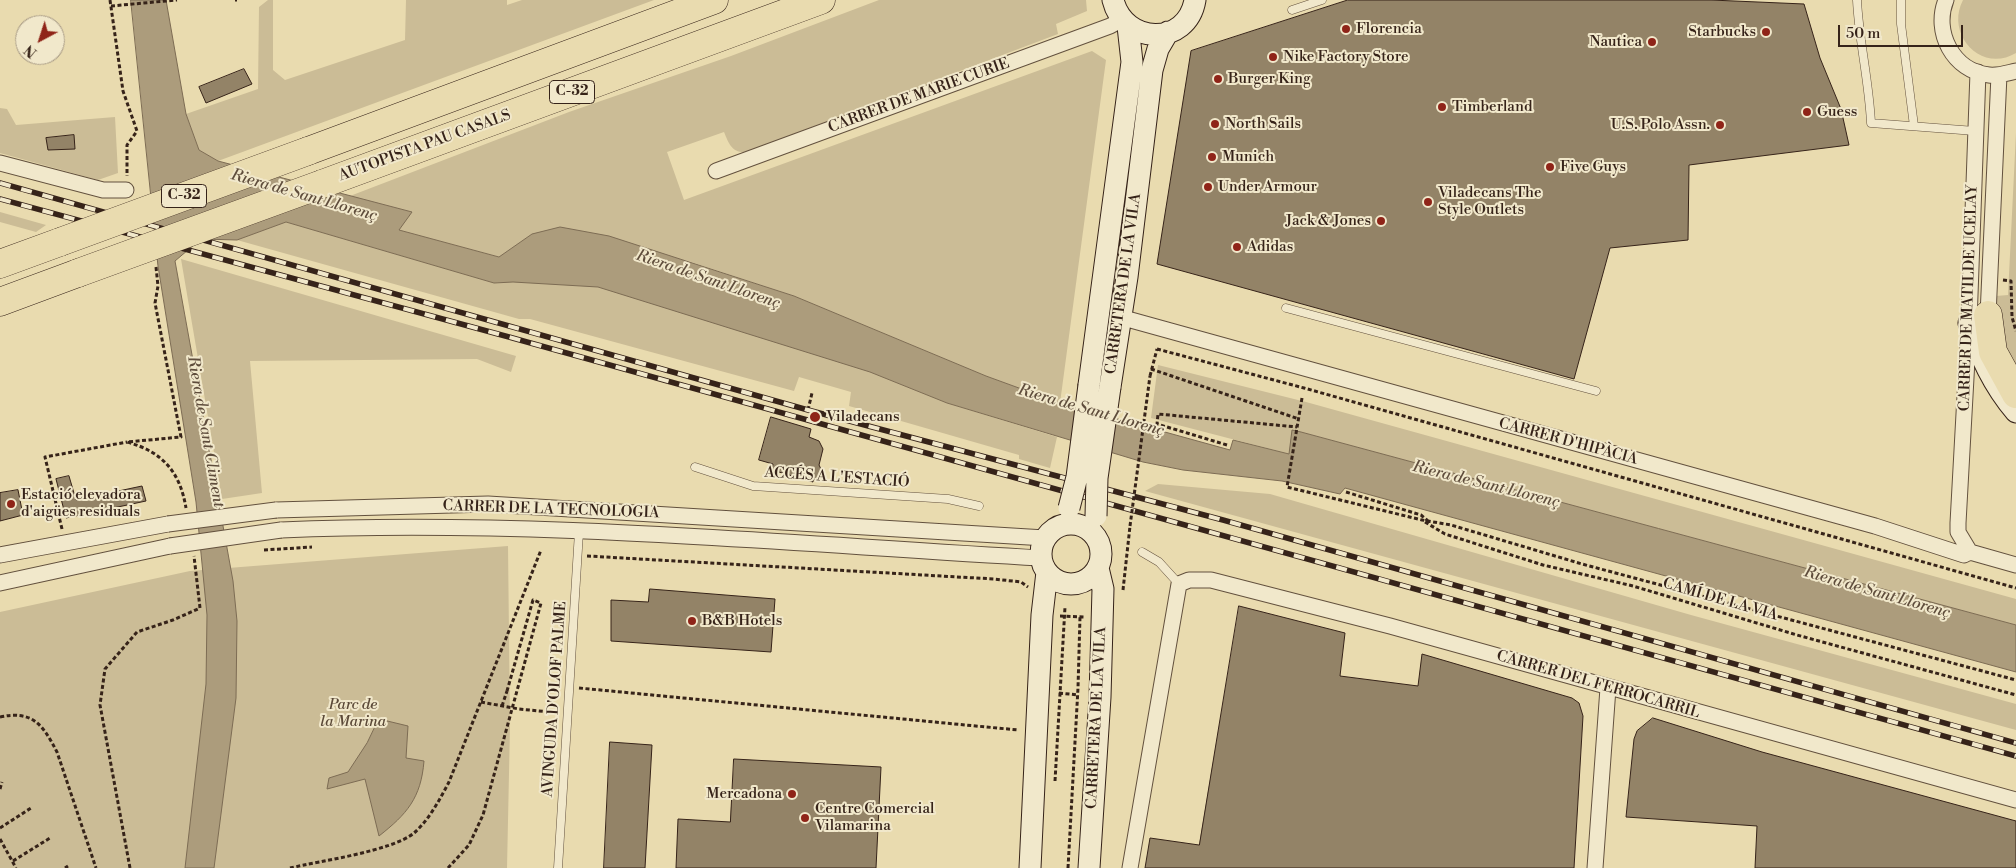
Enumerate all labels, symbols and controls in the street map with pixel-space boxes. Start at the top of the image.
north arrow [15,15,65,65]
scale bar [1841,15,1966,47]
place label: Florencia [1356,20,1422,38]
marker: Florencia [1340,23,1352,35]
place label: Starbucks [1688,23,1756,41]
text: 50 m [1846,24,1880,43]
marker: Starbucks [1760,26,1772,38]
place label: Nautica [1590,33,1642,51]
marker: Nautica [1646,36,1658,48]
text: N [21,40,41,61]
place label: Nike Factory Store [1283,48,1409,66]
marker: Nike Factory Store [1267,51,1279,63]
street label: CARRER DE MARIE CURIE [826,55,1012,137]
place label: Burger King [1228,70,1311,88]
marker: Burger King [1212,73,1224,85]
road number: C-32 [550,80,594,104]
place label: Timberland [1452,98,1532,116]
marker: Timberland [1436,101,1448,113]
place label: Guess [1817,103,1857,121]
street label: AUTOPISTA PAU CASALS [337,106,513,186]
marker: Guess [1801,106,1813,118]
place label: North Sails [1225,115,1301,133]
place label: U.S. Polo Assn. [1611,116,1710,134]
marker: North Sails [1209,118,1221,130]
marker: U.S. Polo Assn. [1714,119,1726,131]
place label: Munich [1222,148,1274,166]
marker: Munich [1206,151,1218,163]
place label: Five Guys [1560,158,1626,176]
marker: Five Guys [1544,161,1556,173]
water label: Riera de Sant Llorenç [229,166,379,226]
place label: Under Armour [1218,178,1317,196]
marker: Under Armour [1202,181,1214,193]
place label: Viladecans The Style Outlets [1438,184,1541,219]
street label: CARRER DE MATILDE UCELAY [1956,184,1982,412]
road number: C-32 [162,185,206,208]
street label: CARRETERA DE LA VILA [1102,192,1146,376]
marker: Viladecans The Style Outlets [1422,196,1434,208]
place label: Jack & Jones [1286,212,1371,230]
marker: Jack & Jones [1375,215,1387,227]
place label: Adidas [1247,238,1293,256]
marker: Adidas [1231,241,1243,253]
water label: Riera de Sant Llorenç [633,246,783,314]
water label: Riera de Sant Climent [182,355,228,509]
water label: Riera de Sant Llorenç [1016,381,1166,441]
place label: Viladecans [826,408,900,426]
marker: Viladecans [808,410,822,424]
street label: CARRER D'HIPÀCIA [1497,415,1639,469]
water label: Riera de Sant Llorenç [1410,457,1562,513]
street label: ACCÉS A L'ESTACIÓ [764,464,910,492]
place label: Estació elevadora d'aigües residuals [21,486,141,521]
street label: CARRER DE LA TECNOLOGIA [442,497,660,523]
marker: Estació elevadora d'aigües residuals [5,498,17,510]
water label: Riera de Sant Llorenç [1802,563,1952,623]
street label: CAMÍ DE LA VIA [1660,575,1780,625]
street label: AVINGUDA D'OLOF PALME [539,600,571,798]
place label: B&B Hotels [702,612,782,630]
marker: B&B Hotels [686,615,698,627]
street label: CARRETERA DE LA VILA [1083,626,1111,810]
street label: CARRER DEL FERROCARRIL [1494,647,1702,723]
park label: Parc de la Marina [320,696,386,731]
place label: Mercadona [706,785,782,803]
marker: Mercadona [786,788,798,800]
place label: Centre Comercial Vilamarina [815,800,934,835]
marker: Centre Comercial Vilamarina [799,812,811,824]

